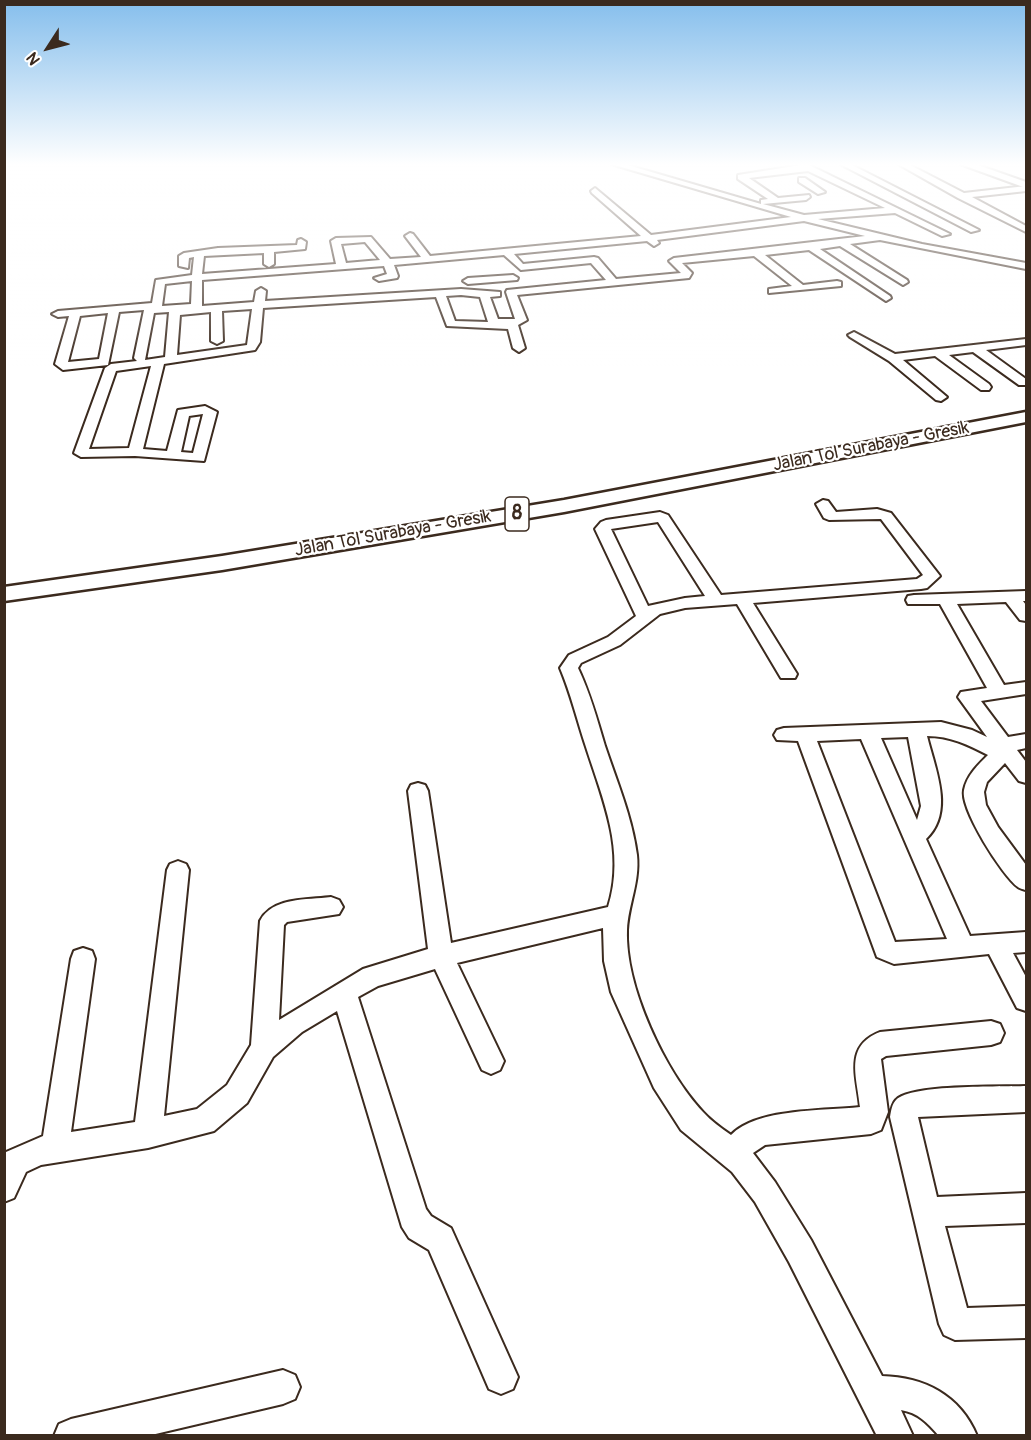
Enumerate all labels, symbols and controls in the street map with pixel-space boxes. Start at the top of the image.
north arrow [18,18,78,78]
text: N [22,48,45,69]
street label: Jalan Tol Surabaya - Gresik [771,417,971,477]
road number: 8 [505,497,529,531]
street label: Jalan Tol Surabaya - Gresik [293,506,493,562]

